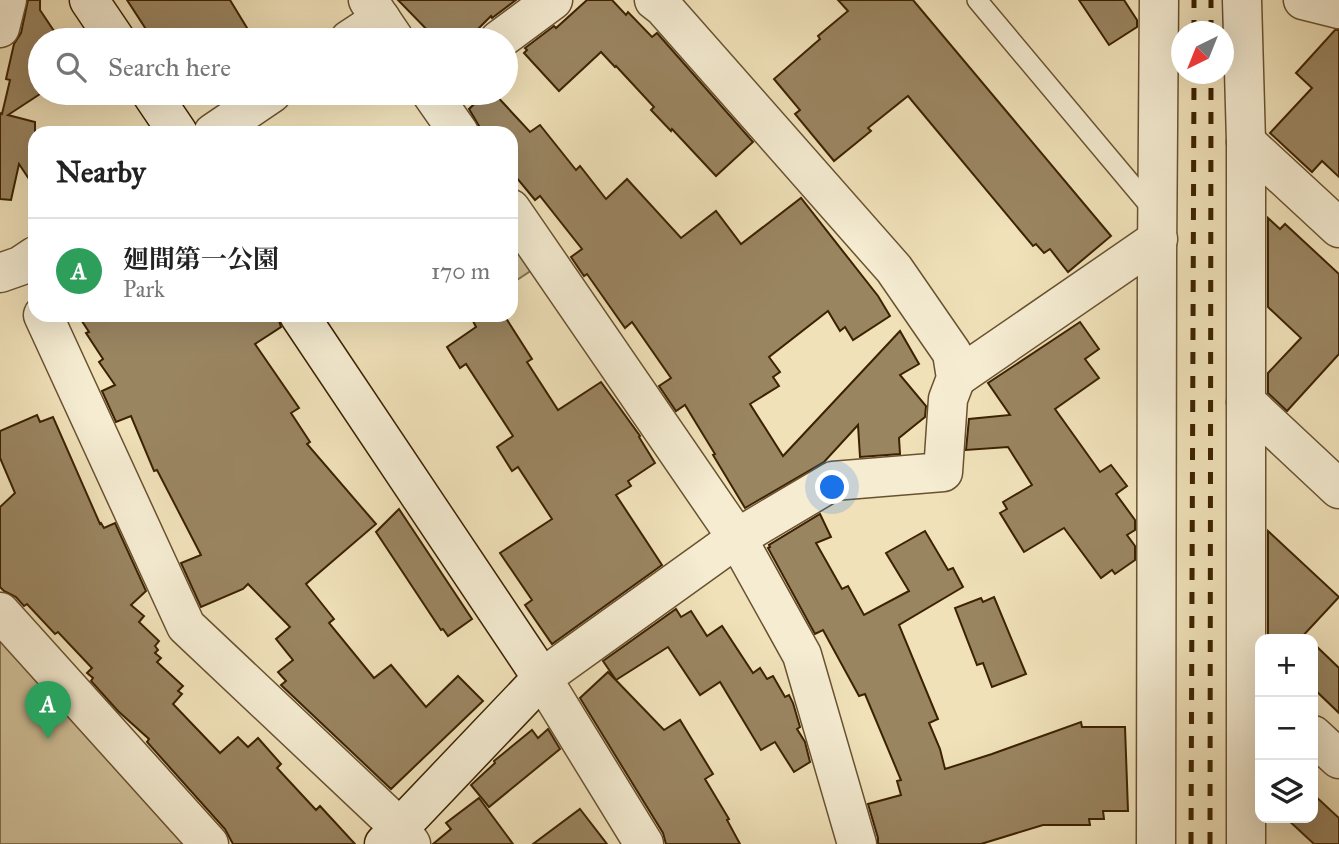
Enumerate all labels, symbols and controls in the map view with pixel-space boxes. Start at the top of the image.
north arrow [1171,21,1234,84]
search box [28,28,518,105]
icon: search [52,48,90,86]
text: Search here [108,51,231,83]
text: Nearby [56,154,146,190]
text: 廻間第一公園 [123,243,279,275]
text: A [71,257,87,285]
text: 170 m [431,257,490,285]
text: Park [123,275,165,303]
your location [815,470,849,504]
map controls [1255,634,1318,823]
button: + [1255,634,1318,697]
pin: A [25,681,71,739]
button: − [1255,697,1318,760]
button: layers [1255,760,1318,823]

